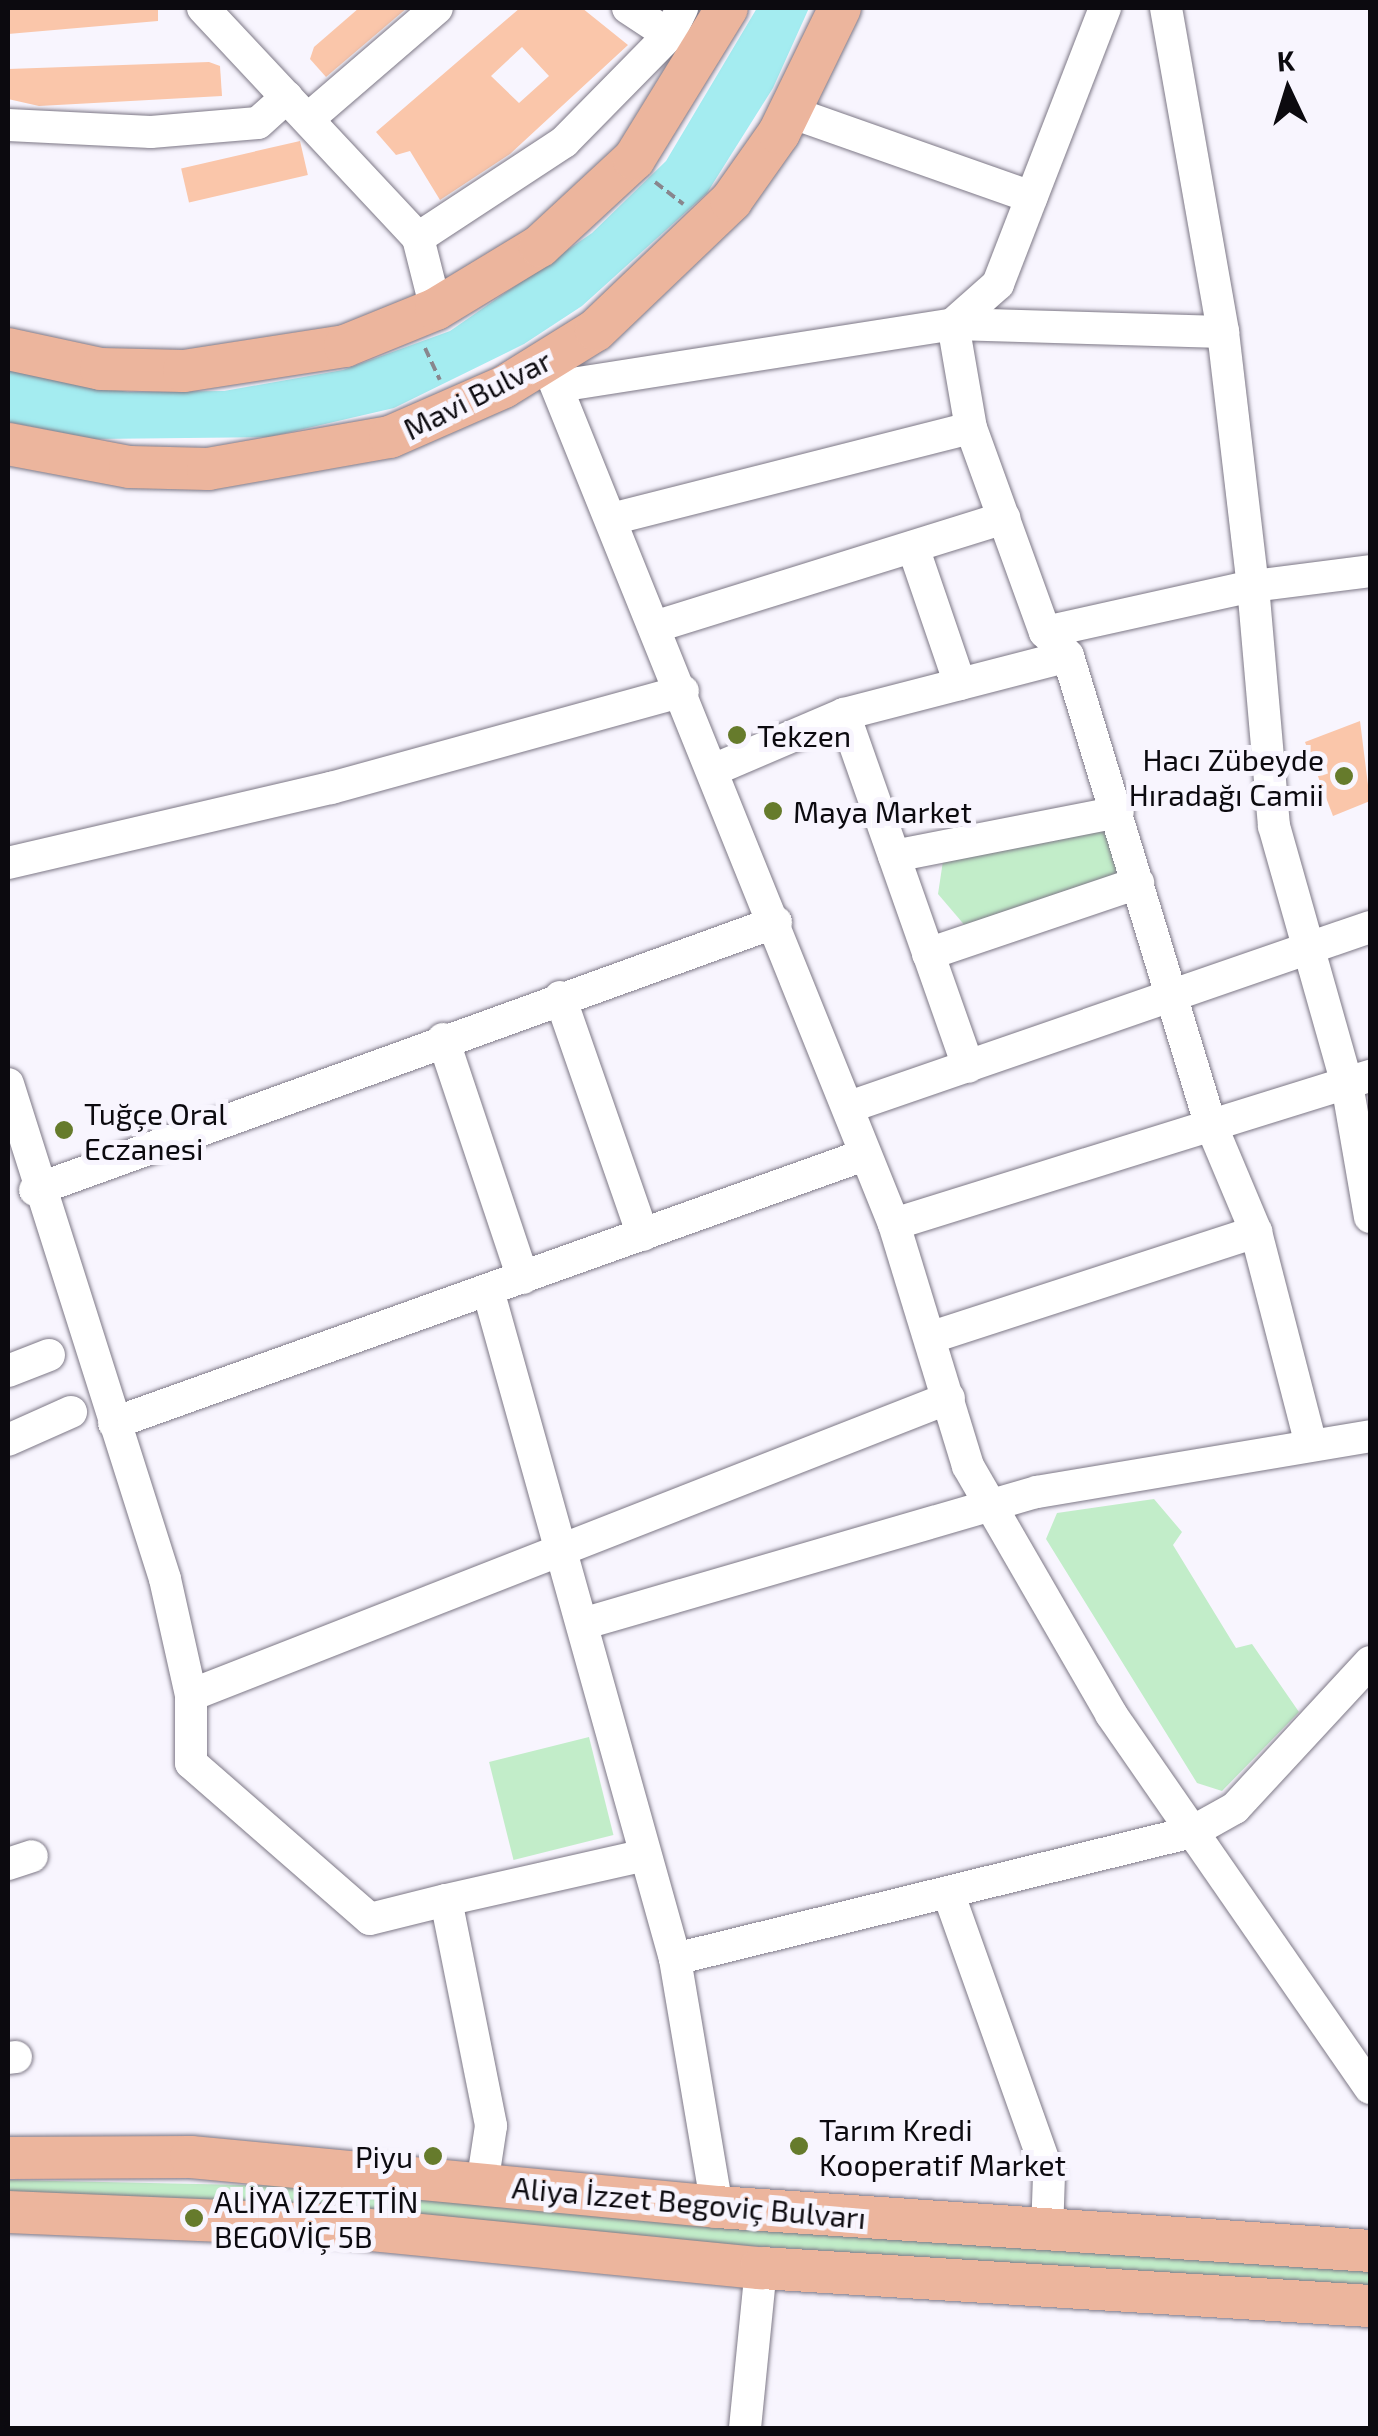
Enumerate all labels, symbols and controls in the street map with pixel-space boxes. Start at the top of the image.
north arrow [1238,40,1338,140]
text: K [1276,42,1296,78]
street label: Mavi Bulvar [397,341,557,447]
place label: Tekzen [757,717,851,753]
marker: Tekzen [726,724,748,746]
place label: Hacı Zübeyde Hıradağı Camii [1129,741,1324,812]
marker: Hacı Zübeyde Hıradağı Camii [1333,765,1355,787]
place label: Maya Market [793,793,972,829]
marker: Maya Market [762,800,784,822]
place label: Tuğçe Oral Eczanesi [84,1095,227,1166]
marker: Tuğçe Oral Eczanesi [53,1119,75,1141]
place label: Tarım Kredi Kooperatif Market [819,2111,1067,2182]
marker: Tarım Kredi Kooperatif Market [788,2135,810,2157]
place label: Piyu [355,2138,413,2174]
marker: Piyu [422,2145,444,2167]
street label: Aliya İzzet Begoviç Bulvarı [511,2169,867,2235]
place label: ALİYA İZZETTİN BEGOVİÇ 5B [214,2183,419,2254]
marker: ALİYA İZZETTİN BEGOVİÇ 5B [183,2207,205,2229]

